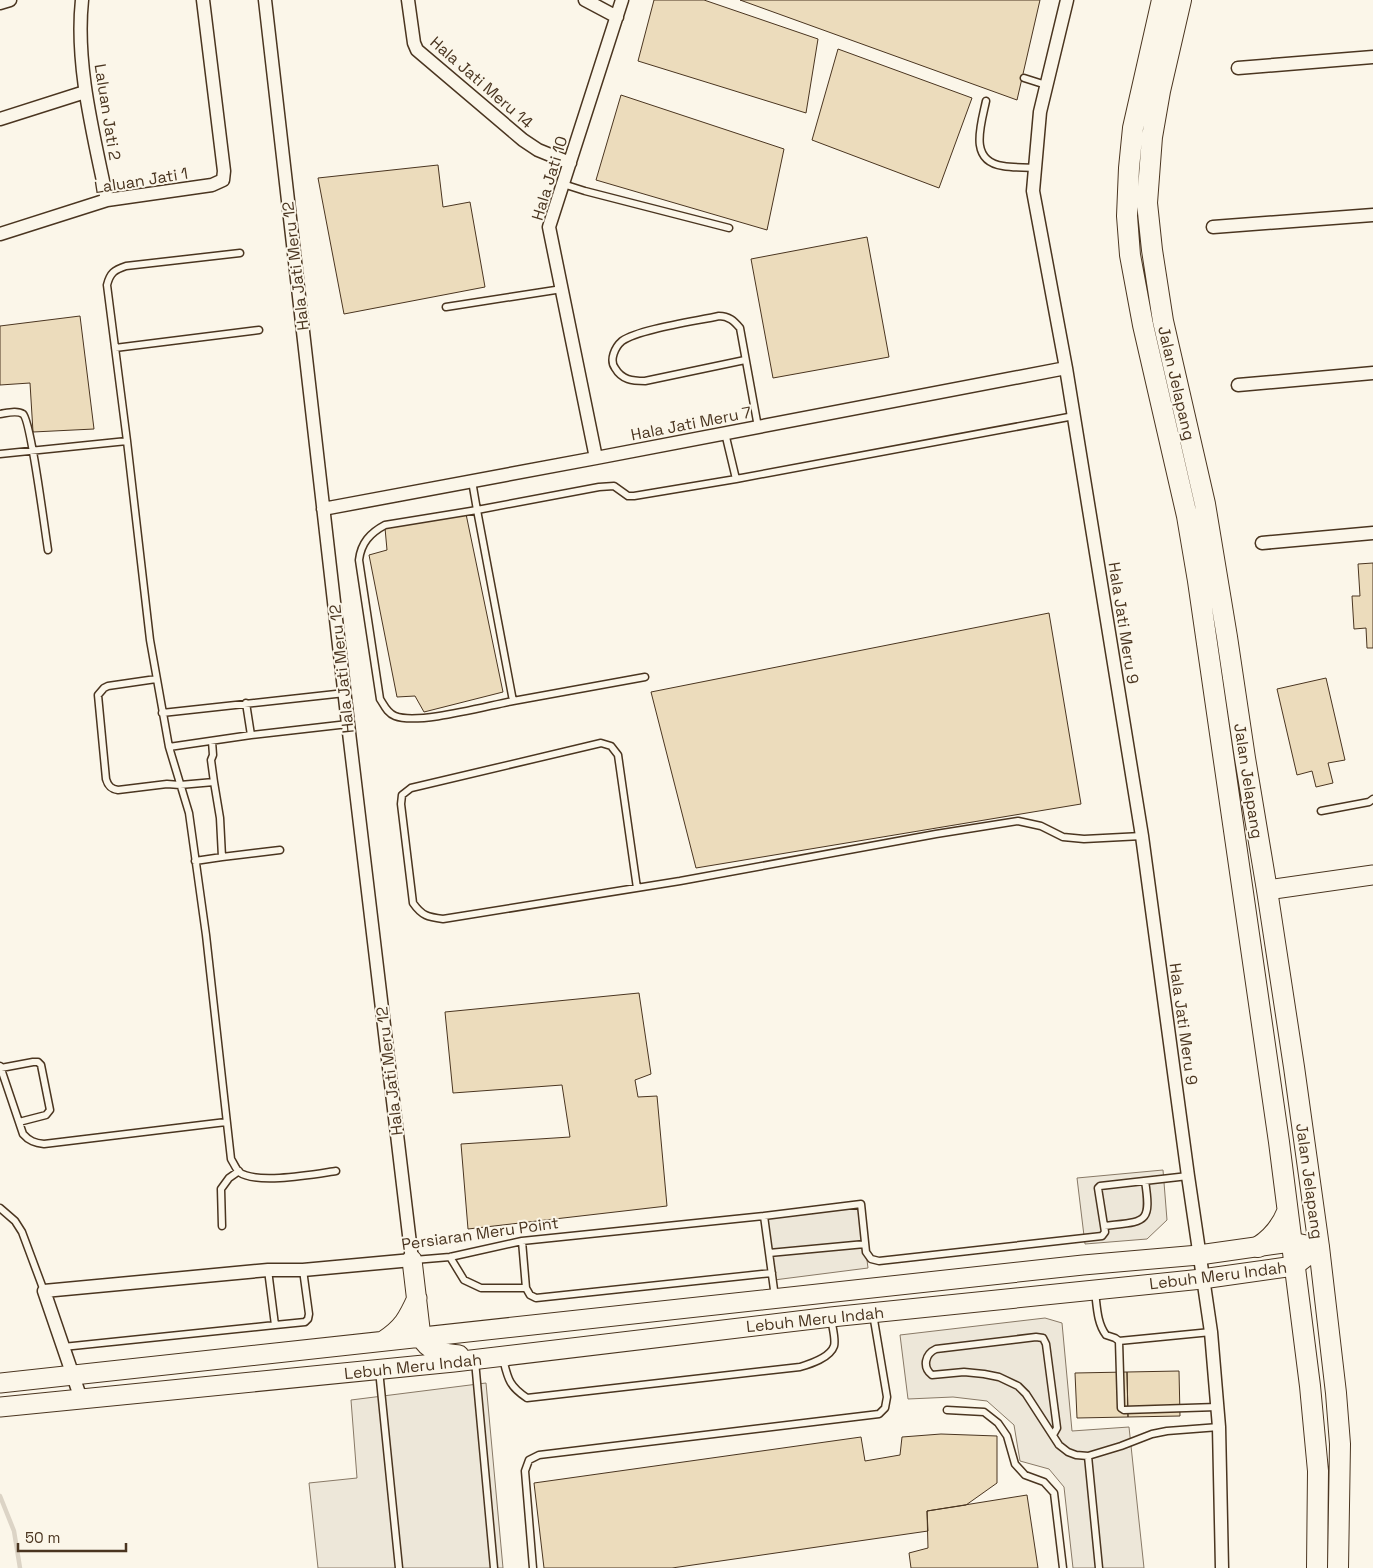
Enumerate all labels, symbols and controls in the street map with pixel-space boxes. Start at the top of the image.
street label: Hala Jati Meru 14 [426,32,538,133]
street label: Laluan Jati 2 [90,62,126,162]
street label: Hala Jati 10 [527,133,572,223]
street label: Laluan Jati 1 [93,163,189,198]
street label: Hala Jati Meru 12 [277,200,314,332]
street label: Jalan Jelapang [1153,324,1200,442]
street label: Hala Jati Meru 7 [629,402,753,445]
street label: Hala Jati Meru 9 [1104,561,1144,686]
street label: Hala Jati Meru 12 [324,603,359,735]
street label: Jalan Jelapang [1229,722,1268,840]
street label: Hala Jati Meru 9 [1165,962,1202,1087]
street label: Hala Jati Meru 12 [371,1005,408,1137]
street label: Jalan Jelapang [1291,1122,1328,1240]
street label: Persiaran Meru Point [400,1212,560,1255]
street label: Lebuh Meru Indah [1148,1257,1288,1294]
street label: Lebuh Meru Indah [745,1302,885,1337]
street label: Lebuh Meru Indah [343,1349,483,1384]
scale bar [18,1520,125,1552]
text: 50 m [25,1528,60,1547]

